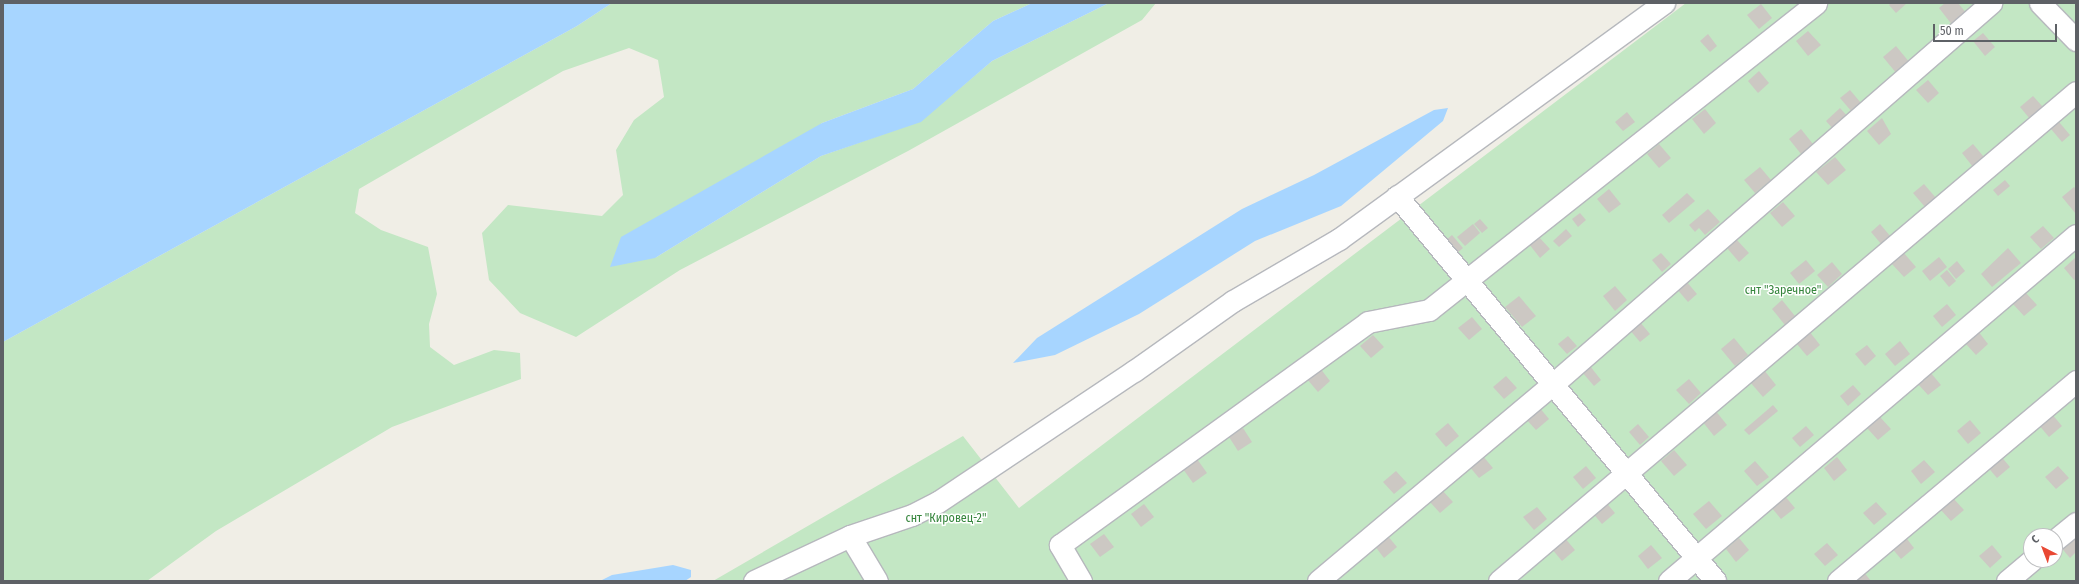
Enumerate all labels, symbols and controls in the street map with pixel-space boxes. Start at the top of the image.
scale bar [1935,16,2059,42]
text: 50 m [1940,24,1964,38]
park label: снт "Заречное" [1745,284,1821,298]
park label: снт "Кировец-2" [906,512,986,526]
north arrow [2023,528,2063,568]
text: С [2029,533,2042,546]

